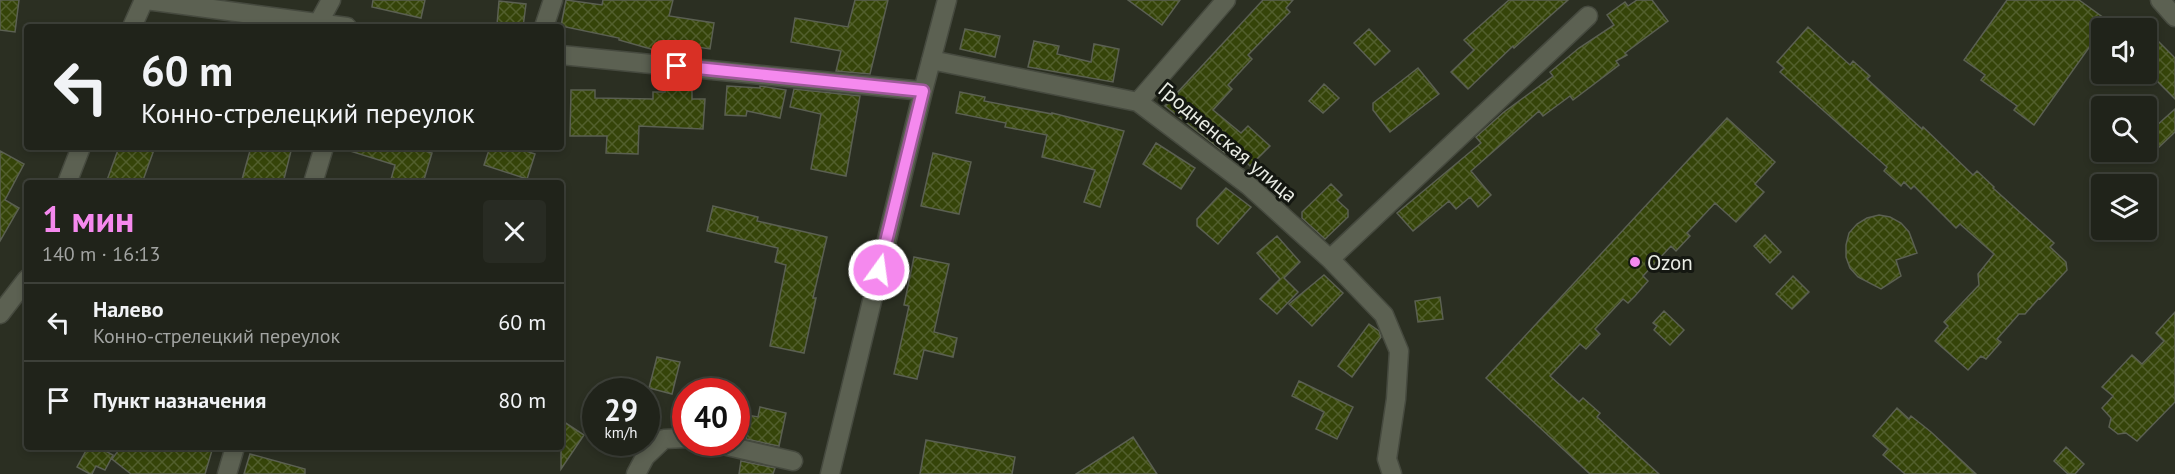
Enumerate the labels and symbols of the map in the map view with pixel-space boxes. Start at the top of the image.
pin [651,40,702,91]
street label: Гродненская улица [1153,76,1303,208]
position arrow [847,238,911,302]
place label: Ozon [1647,249,1693,276]
marker: Ozon [1628,255,1642,269]
speed limit sign: 40 [672,378,750,456]

